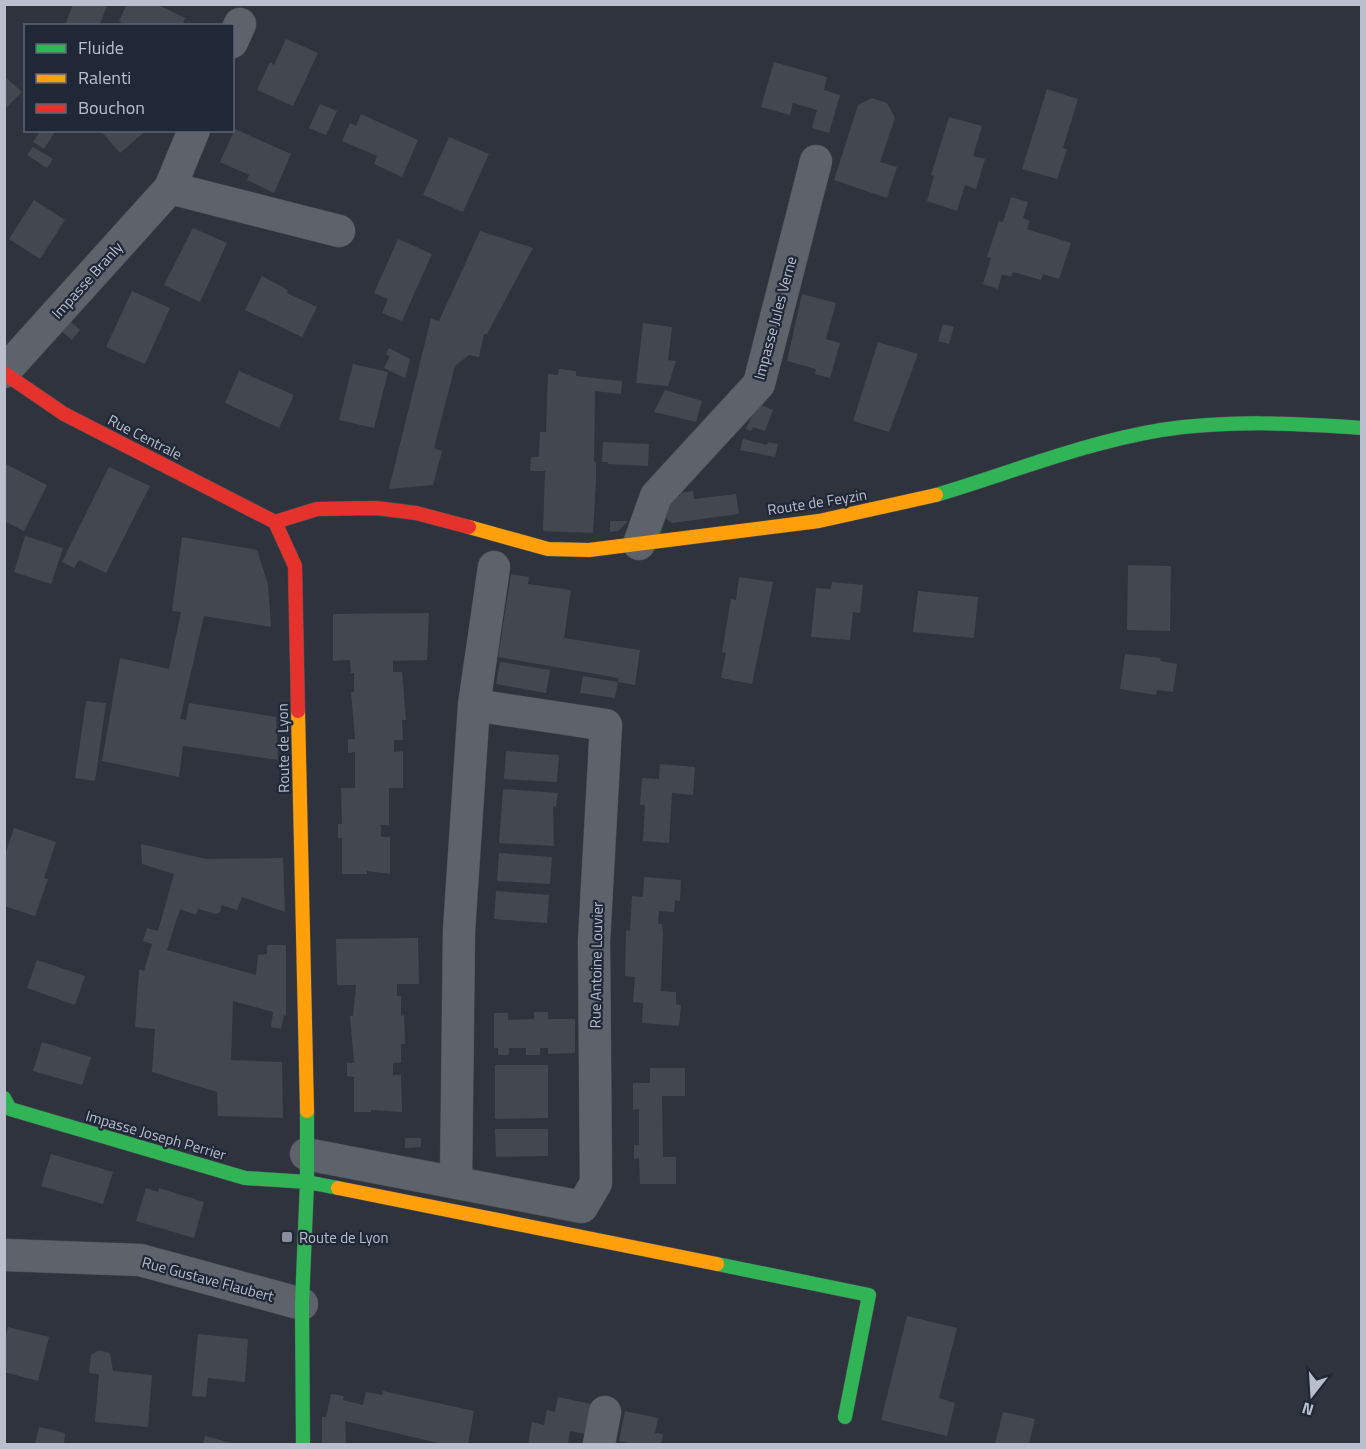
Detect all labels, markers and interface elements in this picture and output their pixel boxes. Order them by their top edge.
legend [24,24,234,132]
text: Fluide [78,34,124,61]
text: Ralenti [78,64,131,91]
text: Bouchon [78,94,145,121]
street label: Impasse Branly [46,236,128,324]
street label: Impasse Jules Verne [747,254,803,382]
street label: Rue Centrale [104,408,186,466]
street label: Route de Feyzin [766,483,868,521]
street label: Route de Lyon [271,703,295,793]
street label: Rue Antoine Louvier [583,901,609,1029]
street label: Impasse Joseph Perrier [83,1104,229,1166]
place label: Route de Lyon [299,1226,389,1249]
marker: Route de Lyon [280,1230,294,1244]
street label: Rue Gustave Flaubert [140,1250,277,1308]
north arrow [1282,1365,1342,1425]
text: N [1299,1396,1316,1422]

